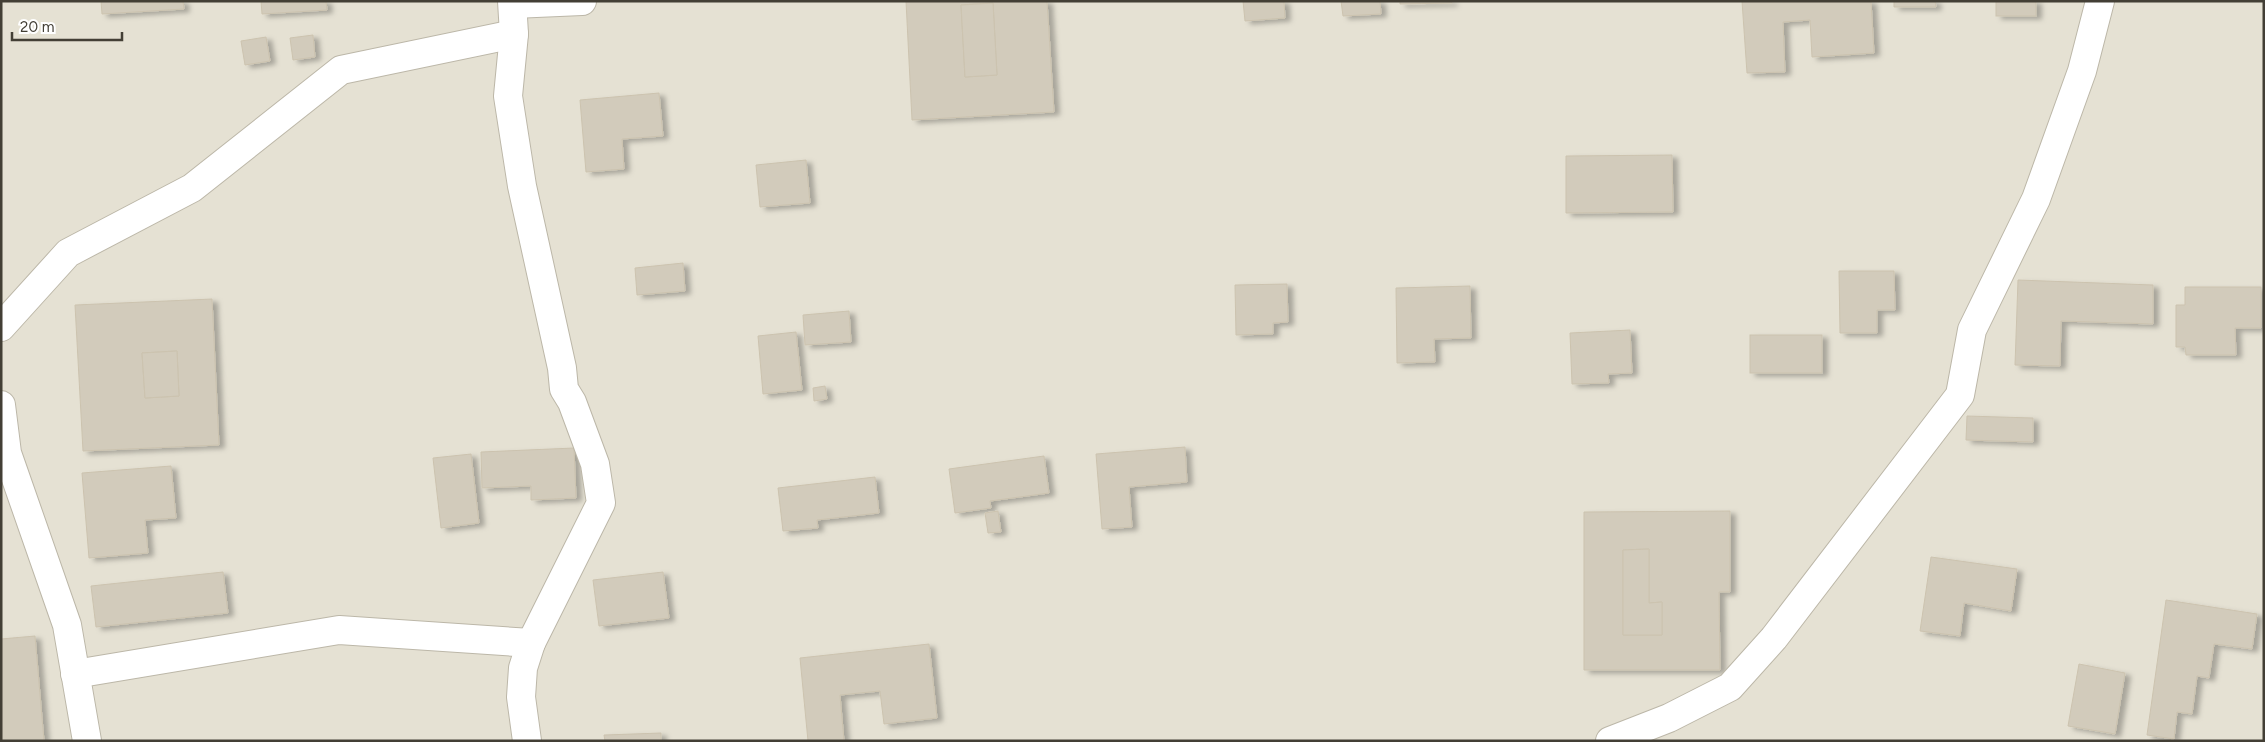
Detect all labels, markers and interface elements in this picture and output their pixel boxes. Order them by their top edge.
scale bar [12,10,122,42]
text: 20 m [20,18,54,36]

